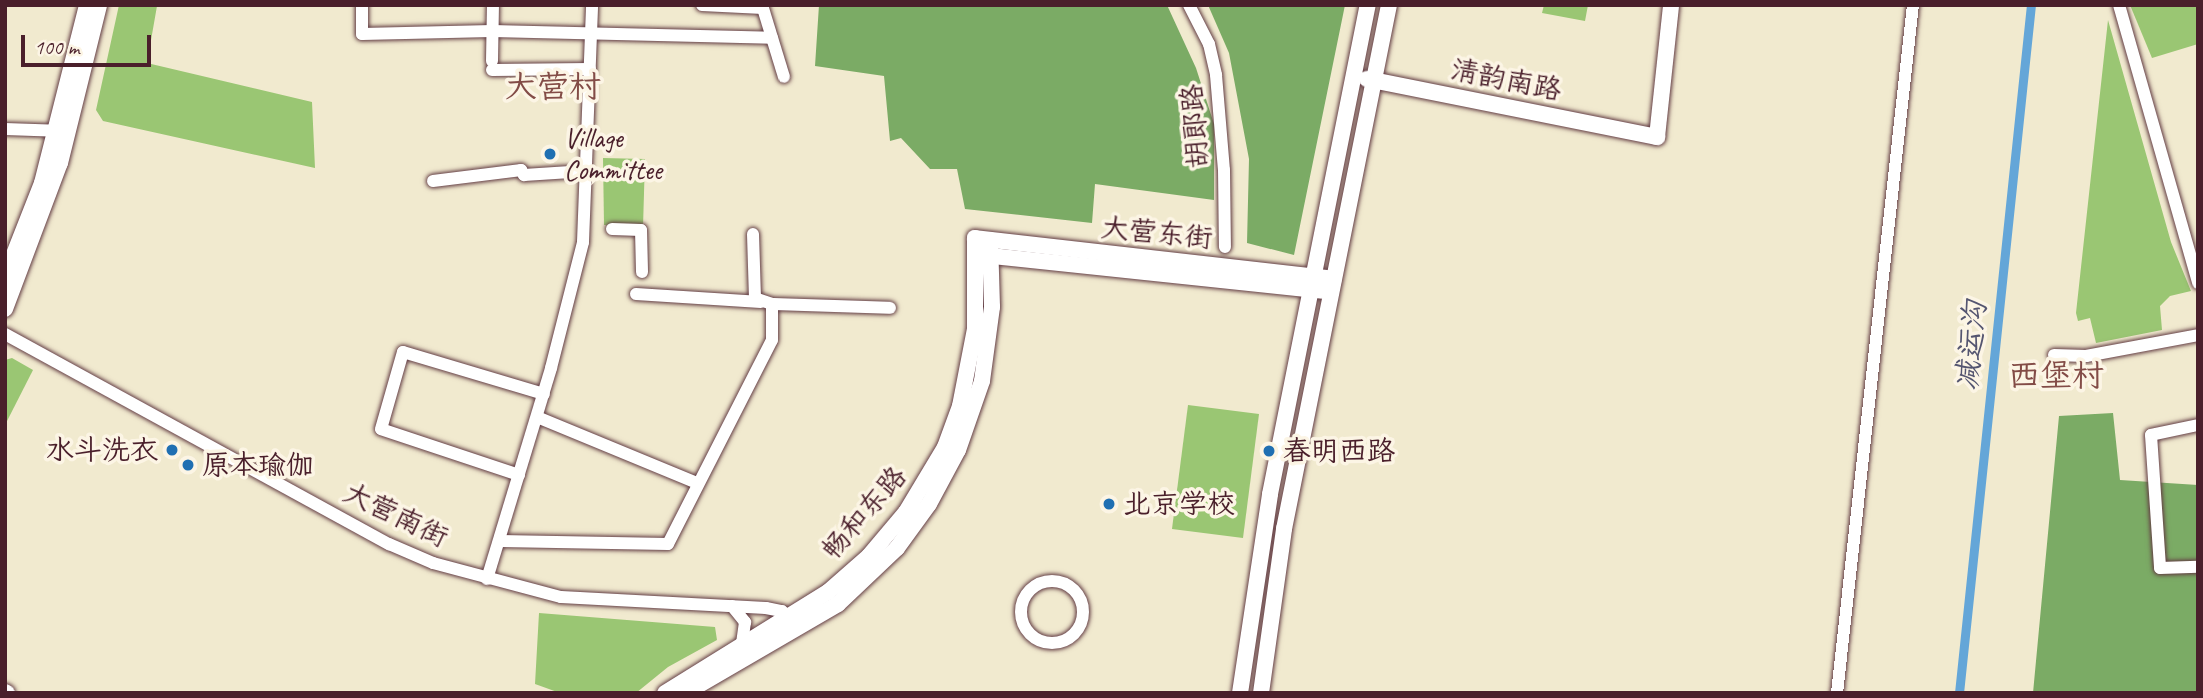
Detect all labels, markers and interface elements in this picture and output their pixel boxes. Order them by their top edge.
scale bar [24,21,154,65]
text: 100 m [34,34,79,60]
street label: 清韵南路 [1448,53,1564,107]
district label: 大营村 [505,68,601,106]
street label: 胡郎路 [1175,83,1215,169]
place label: Village Committee [564,121,662,187]
marker: Village Committee [542,146,558,162]
street label: 大营东街 [1100,210,1214,256]
water label: 减运沟 [1948,299,1994,393]
district label: 西堡村 [2008,357,2104,395]
place label: 水斗洗衣 [46,433,158,467]
place label: 春明西路 [1283,434,1395,468]
marker: 水斗洗衣 [164,442,180,458]
marker: 春明西路 [1261,443,1277,459]
place label: 原本瑜伽 [202,448,314,482]
marker: 原本瑜伽 [180,457,196,473]
street label: 畅和东路 [815,460,913,566]
street label: 大营南街 [338,475,454,555]
place label: 北京学校 [1123,487,1235,521]
marker: 北京学校 [1101,496,1117,512]

